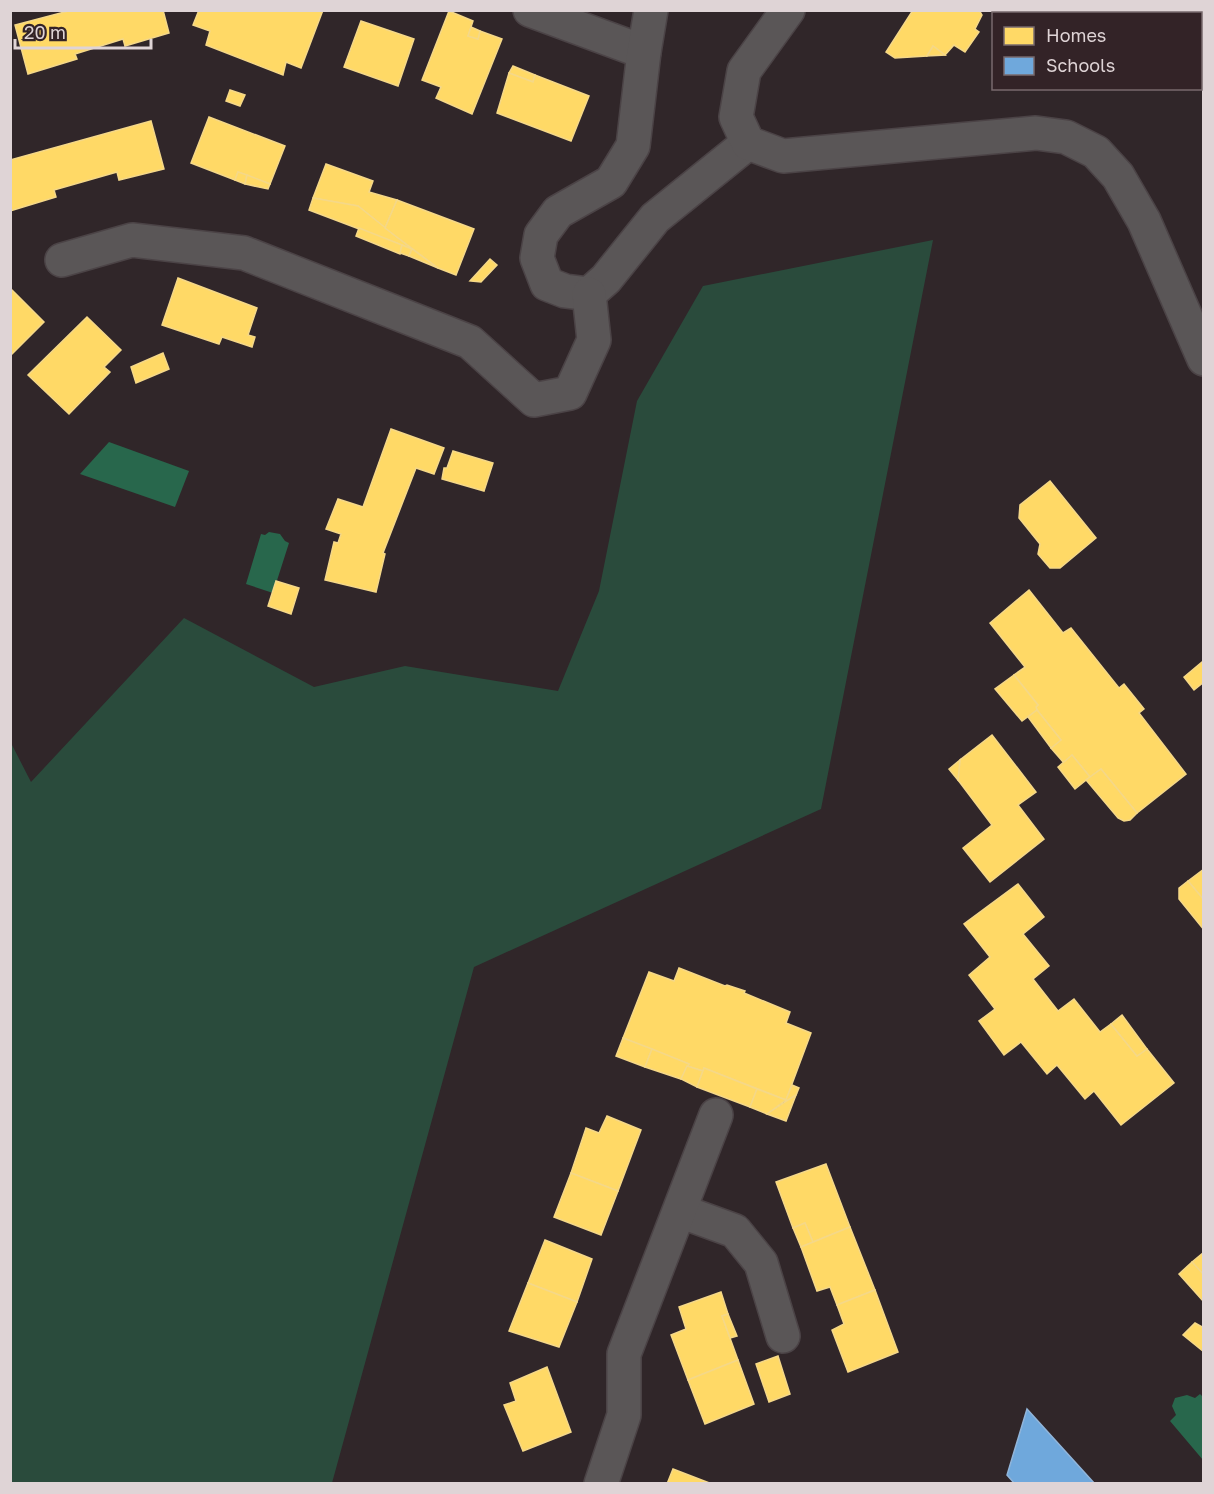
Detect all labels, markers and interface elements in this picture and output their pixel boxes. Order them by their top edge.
scale bar [15,12,152,50]
legend [992,12,1202,90]
text: 20 m [24,21,66,43]
text: Homes [1046,24,1106,46]
text: Schools [1046,54,1115,76]

